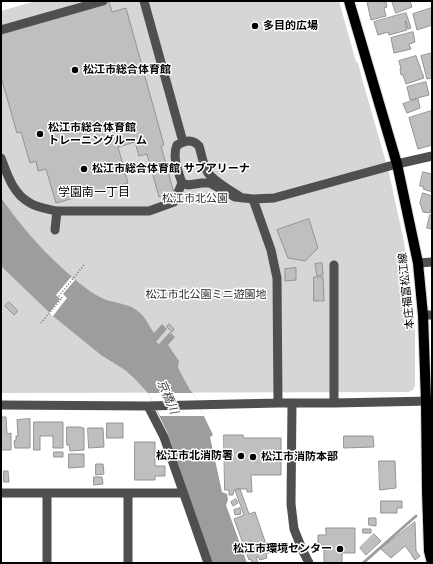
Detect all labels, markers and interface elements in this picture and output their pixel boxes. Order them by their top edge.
place label: 多目的広場 [263,19,318,33]
marker: 多目的広場 [250,21,260,31]
place label: 松江市総合体育館 [83,63,171,77]
marker: 松江市総合体育館 [70,65,80,75]
place label: 松江市総合体育館 トレーニングルーム [48,121,147,147]
marker: 松江市総合体育館 トレーニングルーム [35,129,45,139]
place label: 松江市総合体育館 サブアリーナ [92,162,250,176]
marker: 松江市総合体育館 サブアリーナ [79,164,89,174]
district label: 学園南一丁目 [58,186,130,200]
park label: 松江市北公園 [162,192,228,206]
street label: 本庄福富松江線 [396,252,418,330]
park label: 松江市北公園ミニ遊園地 [146,288,266,302]
water label: 京橋川 [153,378,181,416]
place label: 松江市北消防署 [156,449,233,463]
place label: 松江市消防本部 [261,450,338,464]
marker: 松江市北消防署 [236,451,246,461]
marker: 松江市消防本部 [248,452,258,462]
place label: 松江市環境センター [233,542,332,556]
marker: 松江市環境センター [335,544,345,554]

